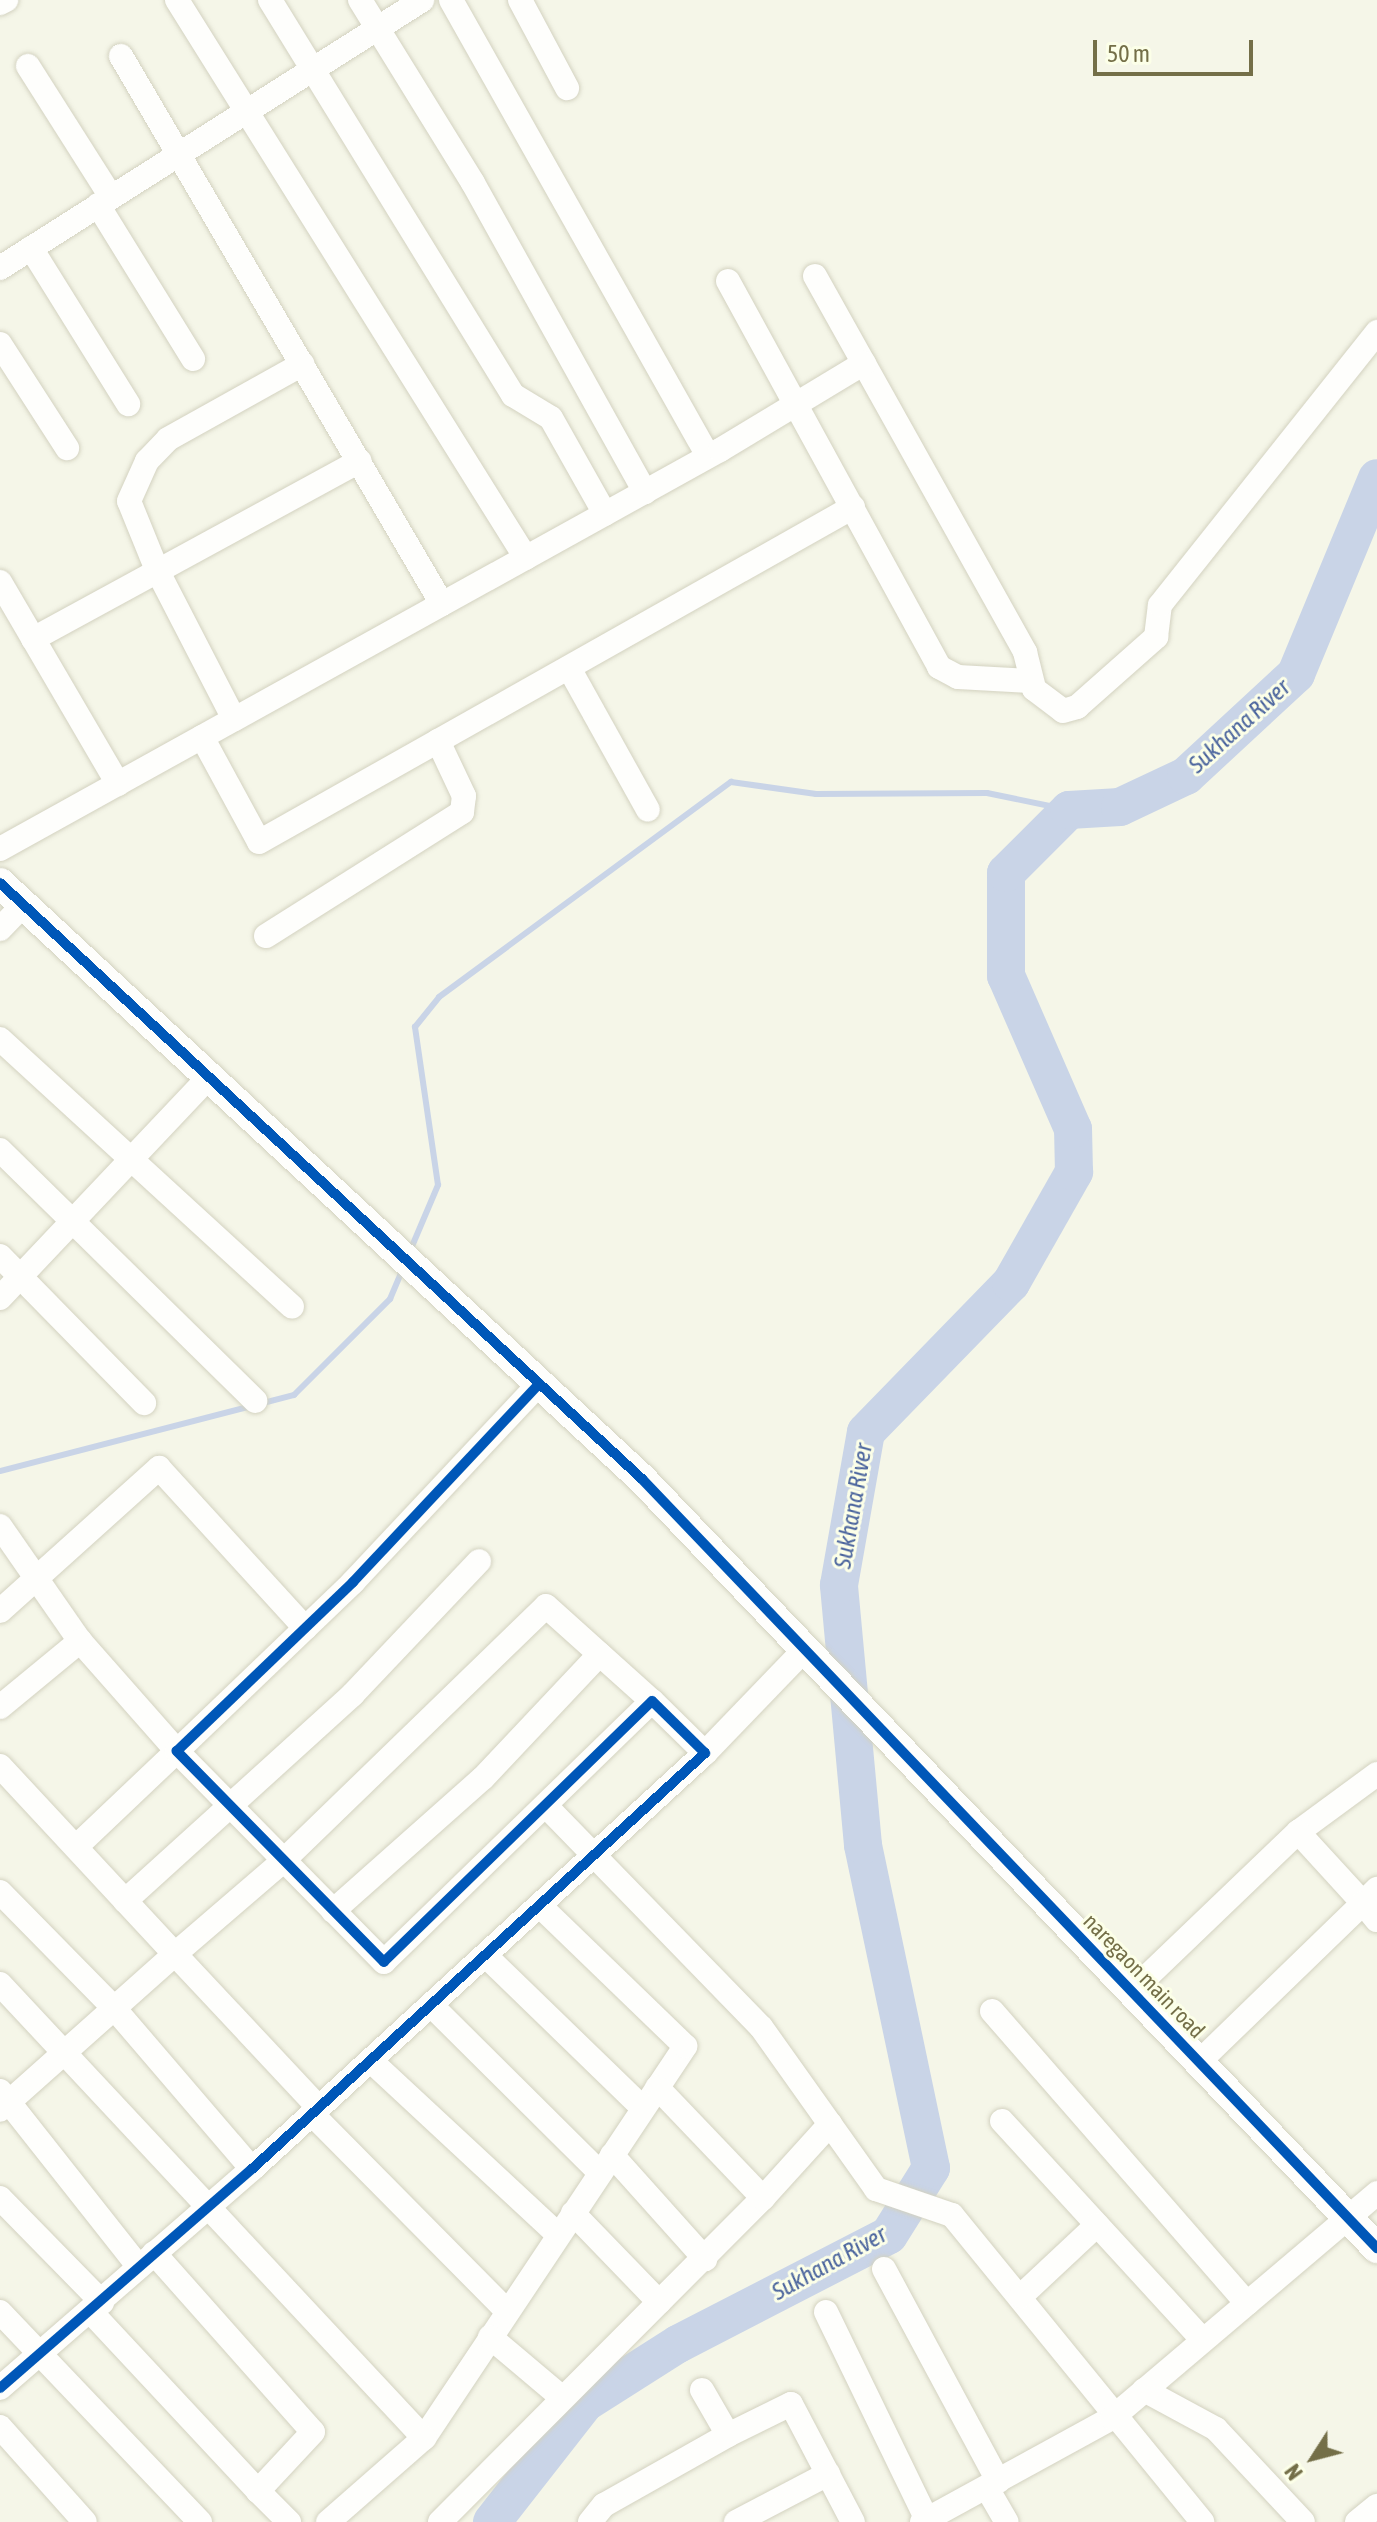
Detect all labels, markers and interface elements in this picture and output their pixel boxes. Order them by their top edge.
scale bar [1097,24,1257,74]
text: 50 m [1107,40,1150,67]
water label: Sukhana River [1182,673,1296,779]
water label: Sukhana River [828,1441,878,1571]
street label: naregaon main road [1078,1908,1210,2044]
water label: Sukhana River [767,2220,891,2306]
north arrow [1273,2418,1353,2498]
text: N [1279,2459,1308,2485]

